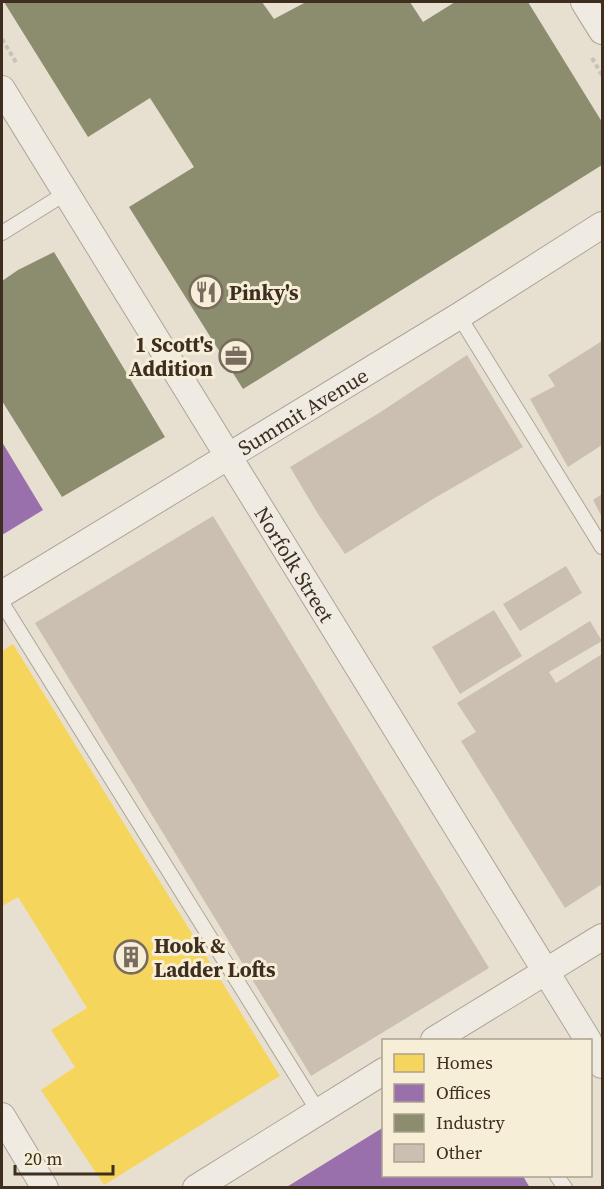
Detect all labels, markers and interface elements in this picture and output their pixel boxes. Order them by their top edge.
restaurant icon: Pinky's [188,274,224,310]
place label: Pinky's [229,278,299,307]
place label: 1 Scott's Addition [129,330,213,383]
office icon: 1 Scott's Addition [218,338,254,374]
street label: Summit Avenue [232,360,373,462]
street label: Norfolk Street [248,501,342,628]
place label: Hook & Ladder Lofts [154,931,276,984]
building icon: Hook & Ladder Lofts [113,939,149,975]
legend [382,1039,592,1177]
text: Homes [436,1050,493,1075]
text: Offices [436,1080,491,1105]
text: Industry [436,1110,506,1135]
scale bar [15,1138,112,1176]
text: Other [436,1140,483,1165]
text: 20 m [24,1146,62,1171]

